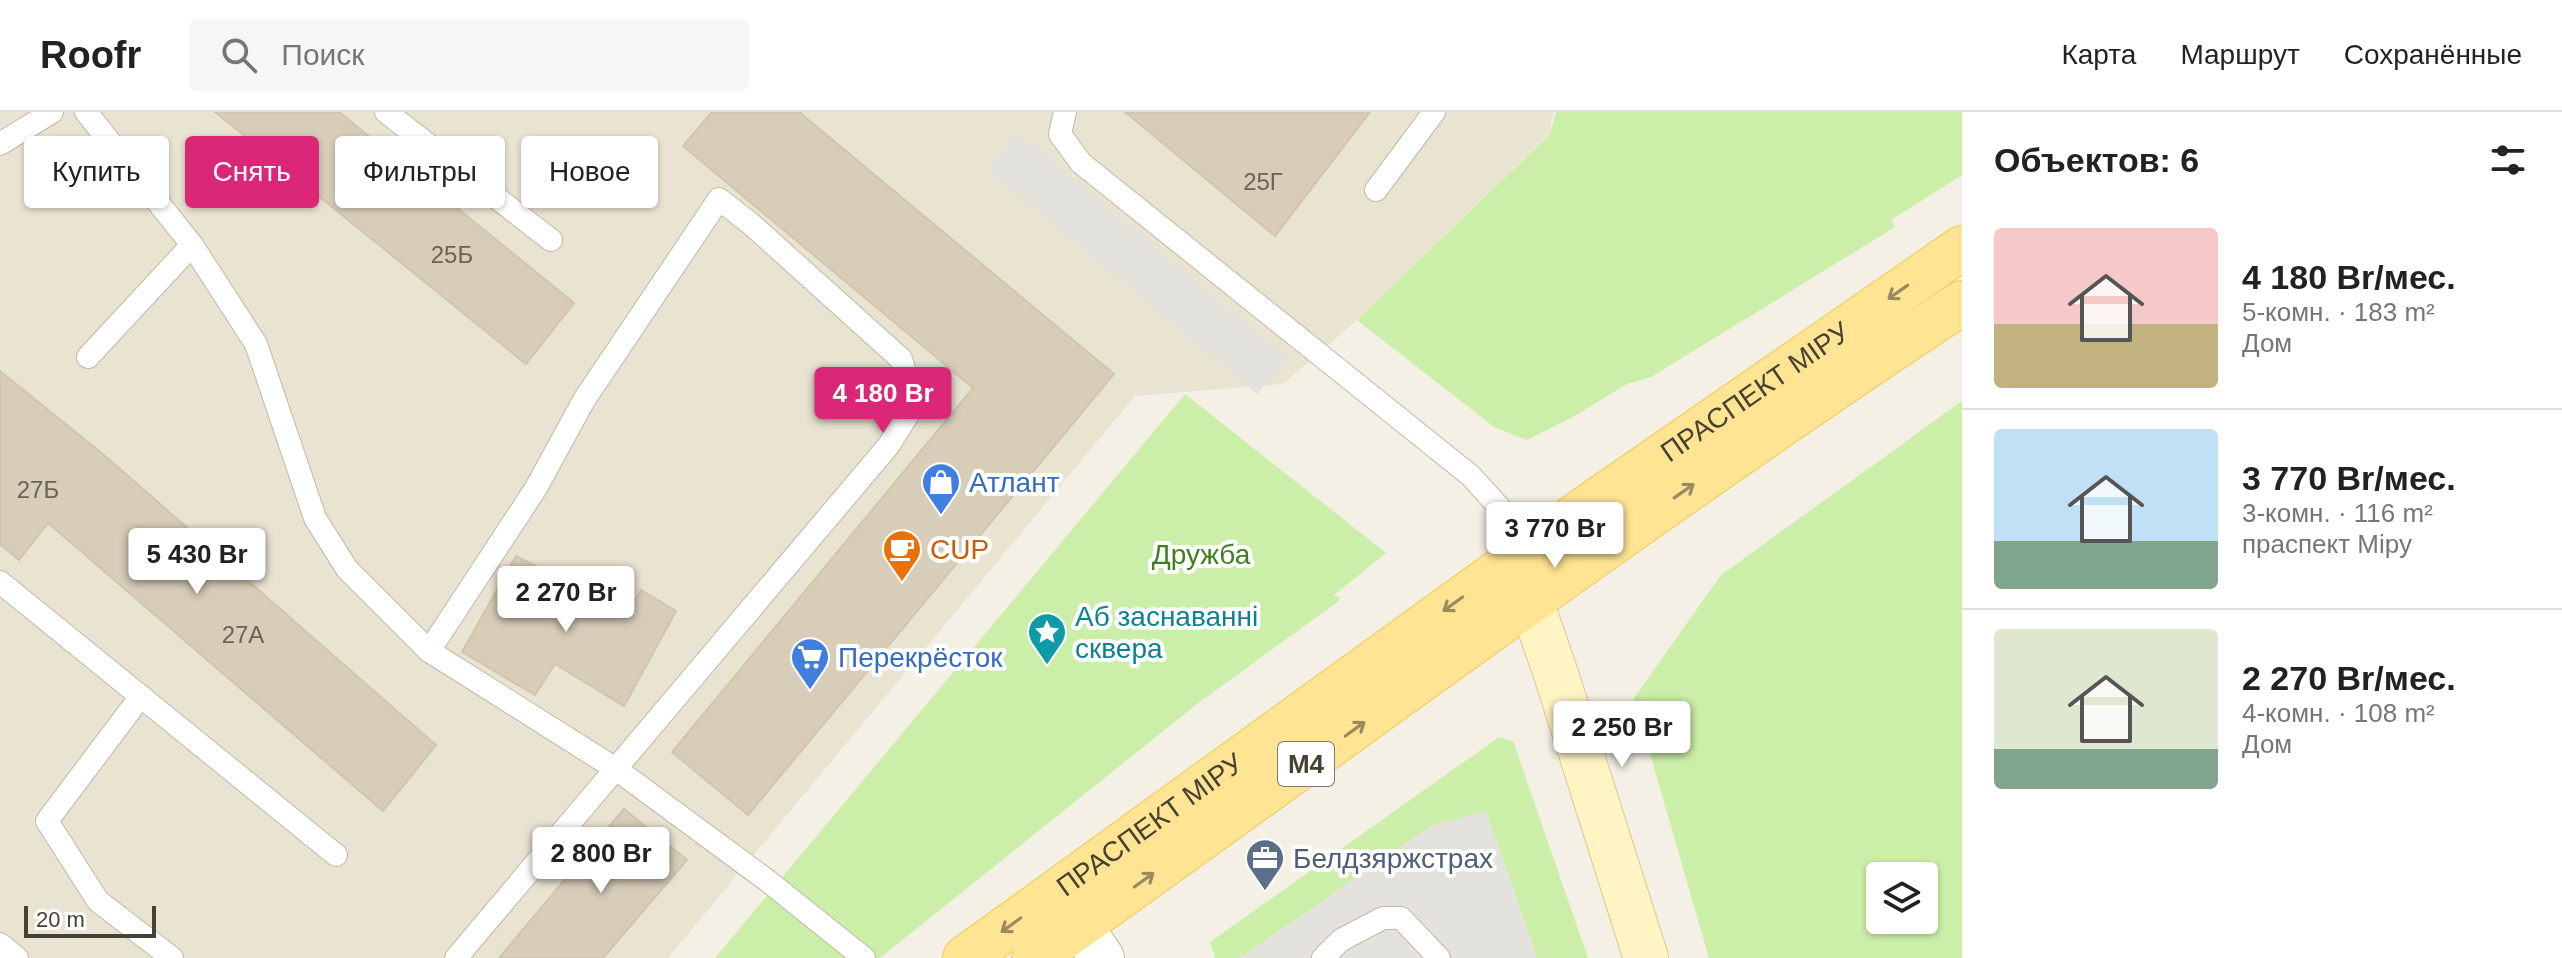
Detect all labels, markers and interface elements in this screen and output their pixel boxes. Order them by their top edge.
search box [189,19,749,91]
icon: search [217,33,261,77]
text: Roofr [40,34,141,76]
text: Поиск [281,38,364,71]
text: Карта [2061,39,2136,70]
text: Маршрут [2180,39,2300,70]
text: Сохранённые [2344,39,2522,70]
chip: Купить [24,136,169,208]
chip: Снять [185,136,319,208]
chip: Фильтры [335,136,505,208]
chip: Новое [521,136,658,208]
icon: filters [2486,138,2530,182]
text: Объектов: 6 [1994,141,2199,179]
house number: 25Г [1243,168,1283,195]
house number: 25Б [431,241,473,268]
text: 4 180 Br/мес. [2242,258,2456,296]
icon: home [2058,260,2154,356]
one-way arrow [1887,284,1909,300]
text: 5-комн. · 183 m² [2242,297,2435,327]
street label: ПРАСПЕКТ МІРУ [1655,315,1855,467]
text: Дом [2242,328,2292,358]
pin: 4 180 Br [800,367,966,435]
text: 4 180 Br [832,378,934,408]
text: 3 770 Br/мес. [2242,459,2456,497]
shop icon: Атлант [920,461,962,516]
icon: home [2058,461,2154,557]
place label: Атлант [969,467,1060,498]
house number: 27Б [17,476,59,503]
one-way arrow [1673,483,1695,499]
text: 3-комн. · 116 m² [2242,498,2433,528]
pin: 3 770 Br [1472,502,1638,570]
text: 3 770 Br [1504,513,1606,543]
pin: 5 430 Br [114,528,280,596]
cafe icon: CUP [881,528,923,583]
text: праспект Міру [2242,529,2412,559]
place label: CUP [930,534,989,565]
text: 5 430 Br [146,539,248,569]
park label: Дружба [1152,539,1251,570]
pin: 2 270 Br [483,566,649,634]
text: 2 270 Br [515,577,617,607]
one-way arrow [1442,596,1464,612]
place label: Аб заснаванні сквера [1075,601,1258,664]
place icon: Аб заснаванні сквера [1026,611,1068,666]
house number: 27А [222,621,264,648]
supermarket icon: Перекрёсток [789,636,831,691]
place label: Перекрёсток [838,642,1003,673]
text: 2 270 Br/мес. [2242,659,2456,697]
icon: home [2058,661,2154,757]
text: 4-комн. · 108 m² [2242,698,2435,728]
pin: 2 250 Br [1539,701,1705,769]
text: 2 250 Br [1571,712,1673,742]
one-way arrow [1344,720,1366,737]
text: Дом [2242,729,2292,759]
road number: М4 [1278,742,1334,786]
street label: ПРАСПЕКТ МІРУ [1051,746,1249,902]
pin: 2 800 Br [518,827,684,895]
office icon: Белдзяржстрах [1244,837,1286,892]
text: 2 800 Br [550,838,652,868]
place label: Белдзяржстрах [1293,843,1493,874]
map controls [1866,862,1938,934]
button: layers [1866,862,1938,934]
one-way arrow [1132,872,1154,888]
scale bar [24,902,156,938]
text: 20 m [36,907,85,932]
one-way arrow [1000,916,1022,933]

